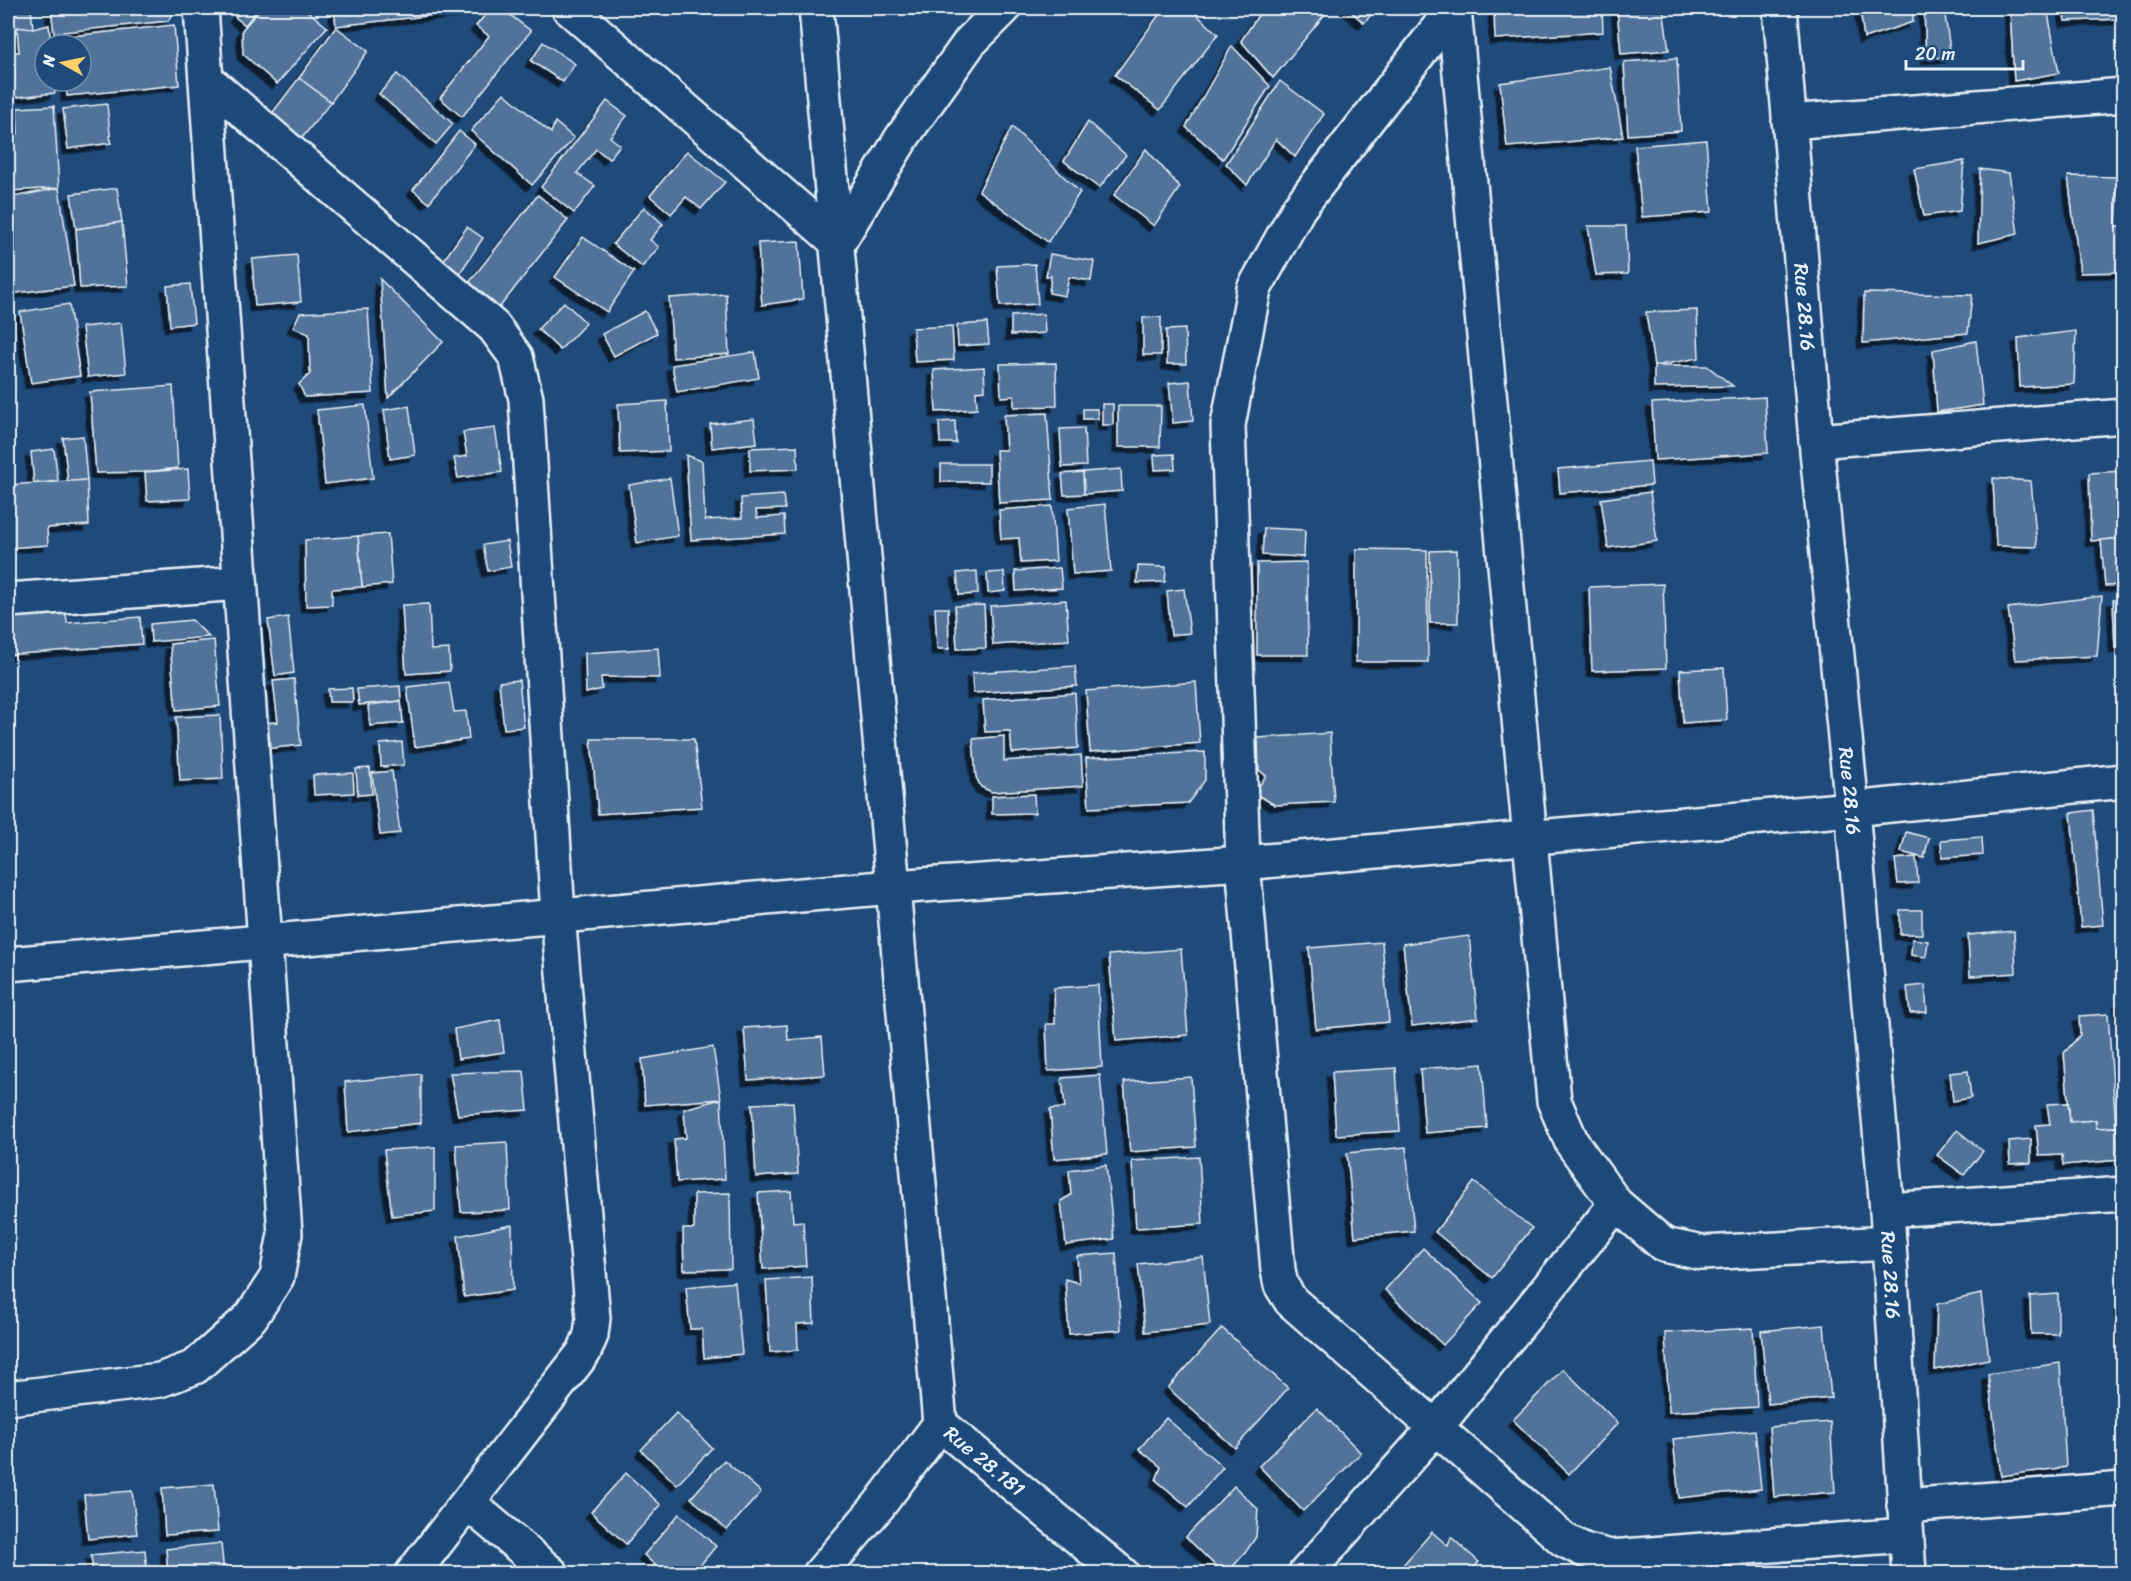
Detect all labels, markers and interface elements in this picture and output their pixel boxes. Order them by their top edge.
north arrow [33,33,93,93]
scale bar [1906,33,2023,71]
text: 20 m [1915,38,1955,70]
text: N [33,52,64,69]
street label: Rue 28.16 [1784,262,1826,352]
street label: Rue 28.16 [1829,745,1872,836]
street label: Rue 28.16 [1871,1230,1911,1320]
street label: Rue 28.181 [936,1416,1033,1505]

